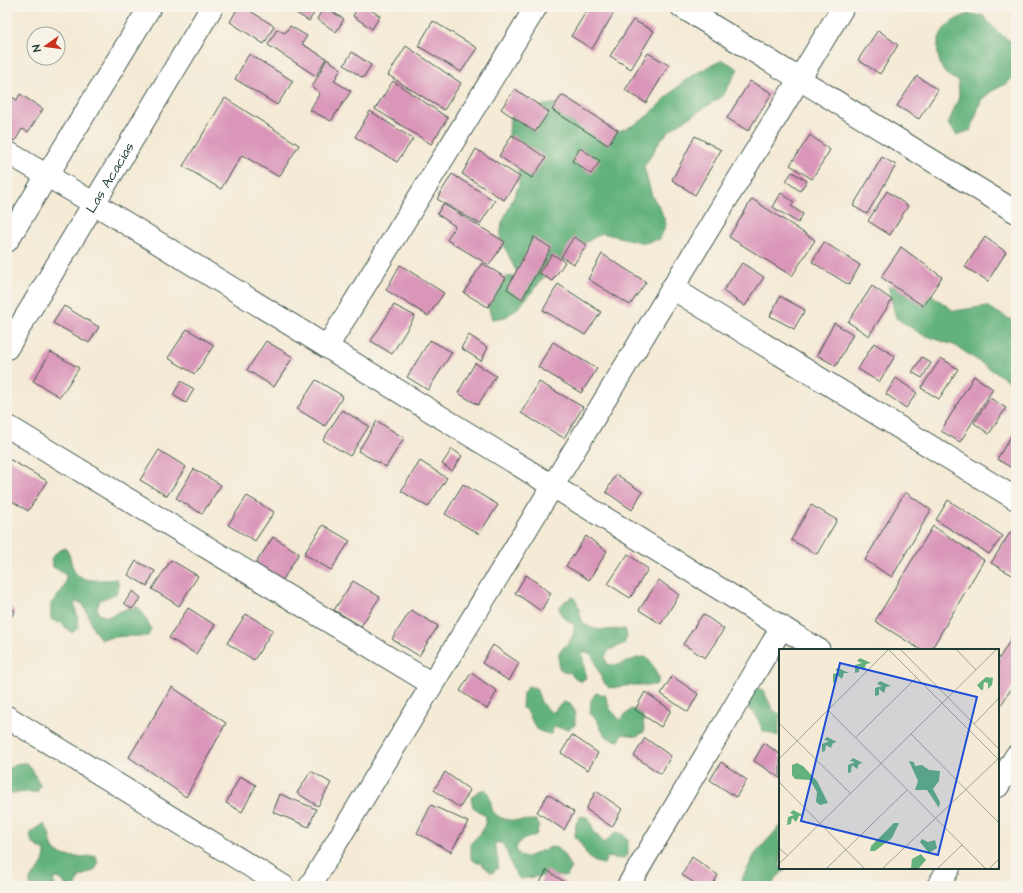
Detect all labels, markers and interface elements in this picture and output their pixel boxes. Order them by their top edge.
north arrow [26,26,66,66]
text: N [29,43,45,53]
street label: Las Acacias [81,139,139,217]
inset map [779,649,999,869]

